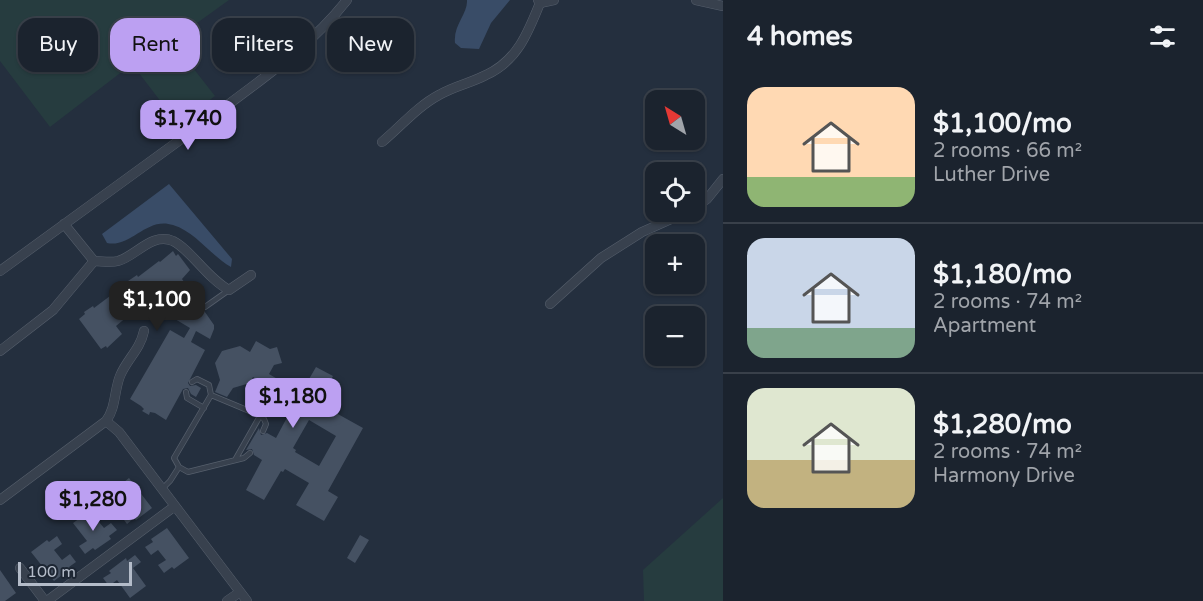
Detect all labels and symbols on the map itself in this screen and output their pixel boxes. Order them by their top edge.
north arrow [645,90,705,150]
pin: $1,740 [139,100,237,151]
pin: $1,100 [108,281,206,332]
pin: $1,180 [244,378,342,429]
pin: $1,280 [44,481,142,532]
scale bar [18,559,132,586]

